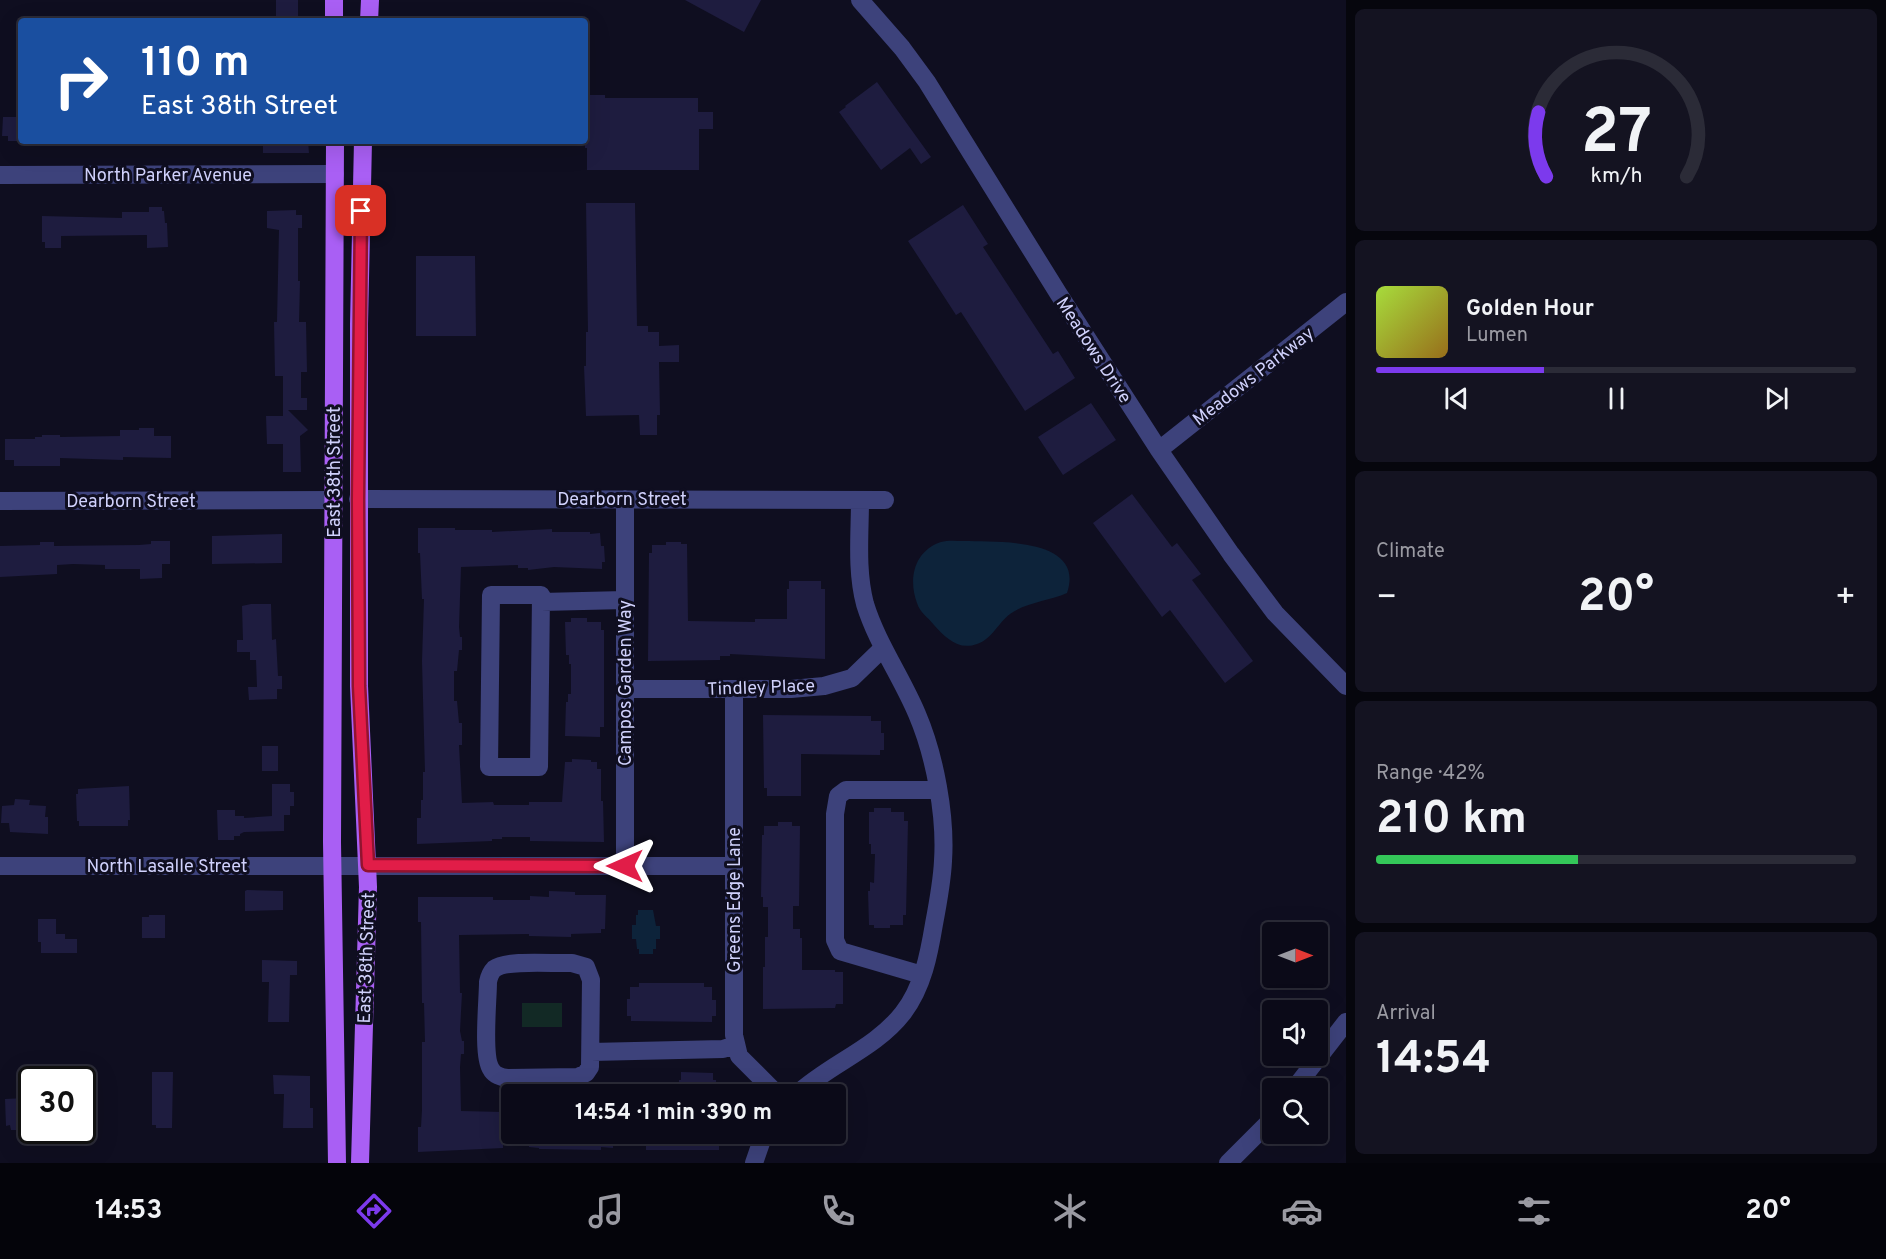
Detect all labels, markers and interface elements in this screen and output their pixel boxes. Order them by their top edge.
text: 110 m [141,38,250,91]
icon: right [42,42,120,120]
text: East 38th Street [141,90,338,124]
text: 27 [1580,96,1652,175]
text: km/h [1590,163,1642,190]
street label: North Parker Avenue [84,165,252,188]
pin [335,185,386,236]
icon: arrive [344,194,377,227]
street label: Meadows Drive [1050,293,1136,408]
text: Golden Hour [1466,296,1594,323]
street label: Meadows Parkway [1189,323,1319,432]
text: Lumen [1466,323,1528,349]
icon: previous [1440,382,1473,415]
icon: pause [1600,382,1633,415]
icon: next [1760,382,1793,415]
street label: East 38th Street [324,406,347,538]
street label: Dearborn Street [557,489,687,512]
street label: Dearborn Street [66,491,196,514]
text: Climate [1376,539,1445,565]
text: 20° [1578,570,1654,627]
text: − [1376,578,1397,620]
text: + [1835,578,1856,620]
street label: Campos Garden Way [615,600,638,766]
street label: Tindley Place [707,675,815,702]
text: Range · 42% [1376,761,1485,787]
text: 210 km [1376,792,1527,849]
street label: Greens Edge Lane [724,827,747,973]
position arrow [593,834,657,898]
street label: North Lasalle Street [87,856,247,879]
street label: East 38th Street [354,892,381,1024]
north arrow [1262,922,1328,988]
map controls [1262,922,1328,1144]
button: sound [1262,1000,1328,1066]
text: Arrival [1376,1001,1436,1027]
text: 14:54 [1376,1032,1491,1089]
speed limit sign: 30 [18,1066,96,1144]
button: search [1262,1078,1328,1144]
text: 14:54 · 1 min · 390 m [575,1100,772,1127]
icon: directions [353,1190,395,1232]
icon: music [585,1190,627,1232]
icon: phone [817,1190,859,1232]
icon: climate [1049,1190,1091,1232]
icon: car [1281,1190,1323,1232]
icon: filters [1513,1190,1555,1232]
text: 14:53 [95,1194,162,1228]
text: 20° [1745,1194,1791,1228]

